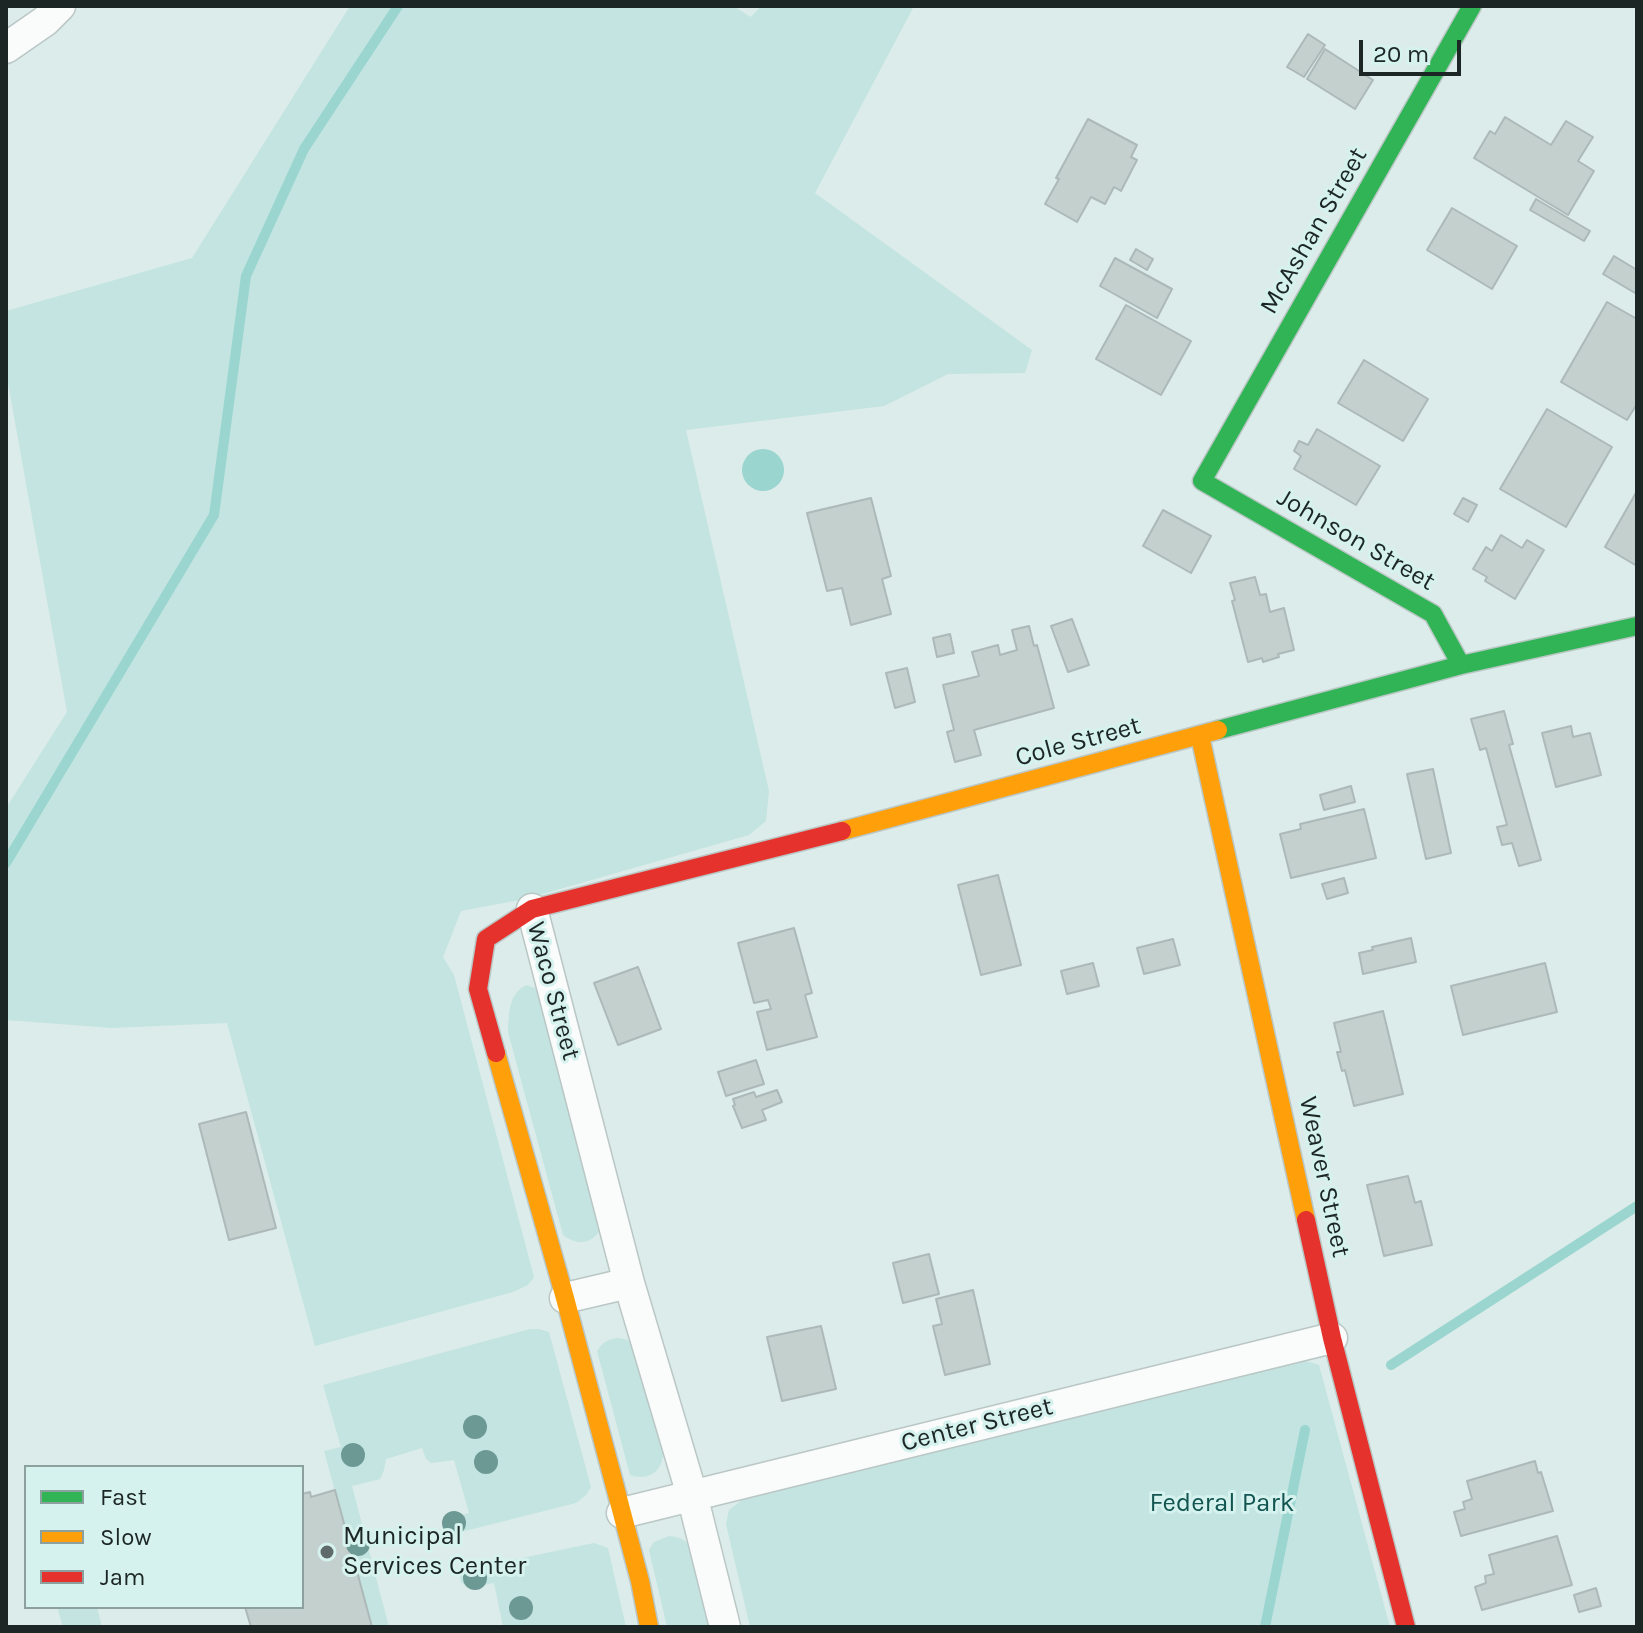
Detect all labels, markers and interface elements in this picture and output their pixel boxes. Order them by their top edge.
scale bar [1363,24,1465,74]
text: 20 m [1373,40,1429,68]
street label: McAshan Street [1254,142,1374,320]
street label: Johnson Street [1271,482,1441,598]
street label: Cole Street [1012,710,1144,774]
street label: Waco Street [520,918,586,1064]
street label: Weaver Street [1292,1094,1356,1260]
street label: Center Street [898,1391,1056,1459]
legend [24,1465,304,1609]
text: Fast [100,1483,147,1511]
park label: Federal Park [1150,1488,1294,1520]
place label: Municipal Services Center [343,1521,526,1582]
text: Slow [100,1523,152,1551]
marker: Municipal Services Center [318,1543,336,1561]
text: Jam [100,1563,145,1591]

